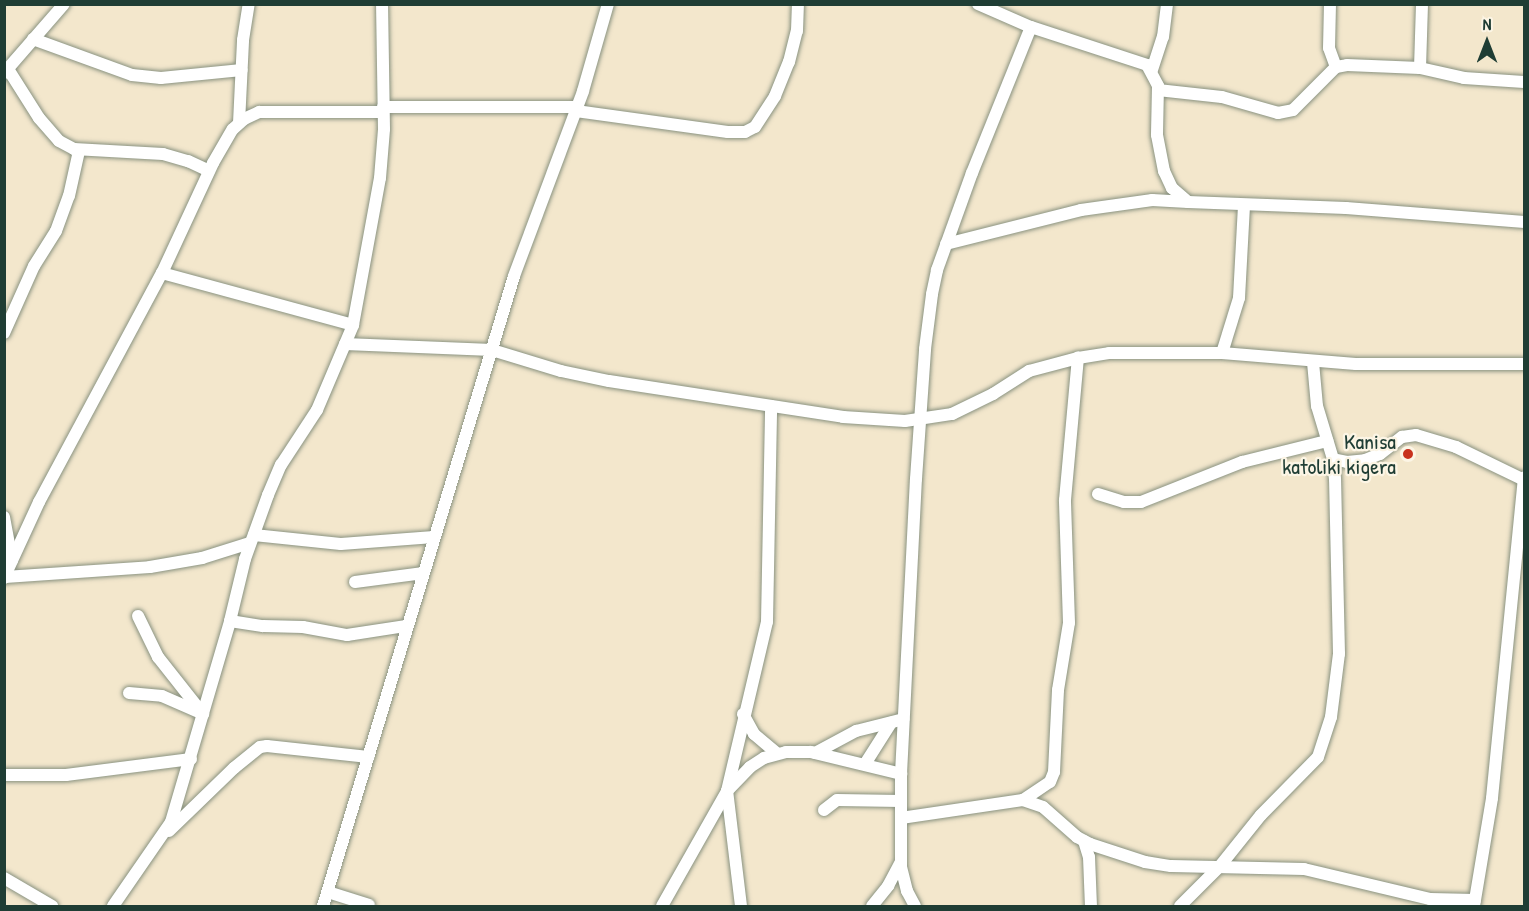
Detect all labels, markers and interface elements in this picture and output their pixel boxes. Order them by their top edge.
north arrow [1457,12,1517,72]
text: N [1483,13,1491,35]
place label: Kanisa katoliki kigera [1282,428,1396,480]
marker: Kanisa katoliki kigera [1401,447,1415,461]

